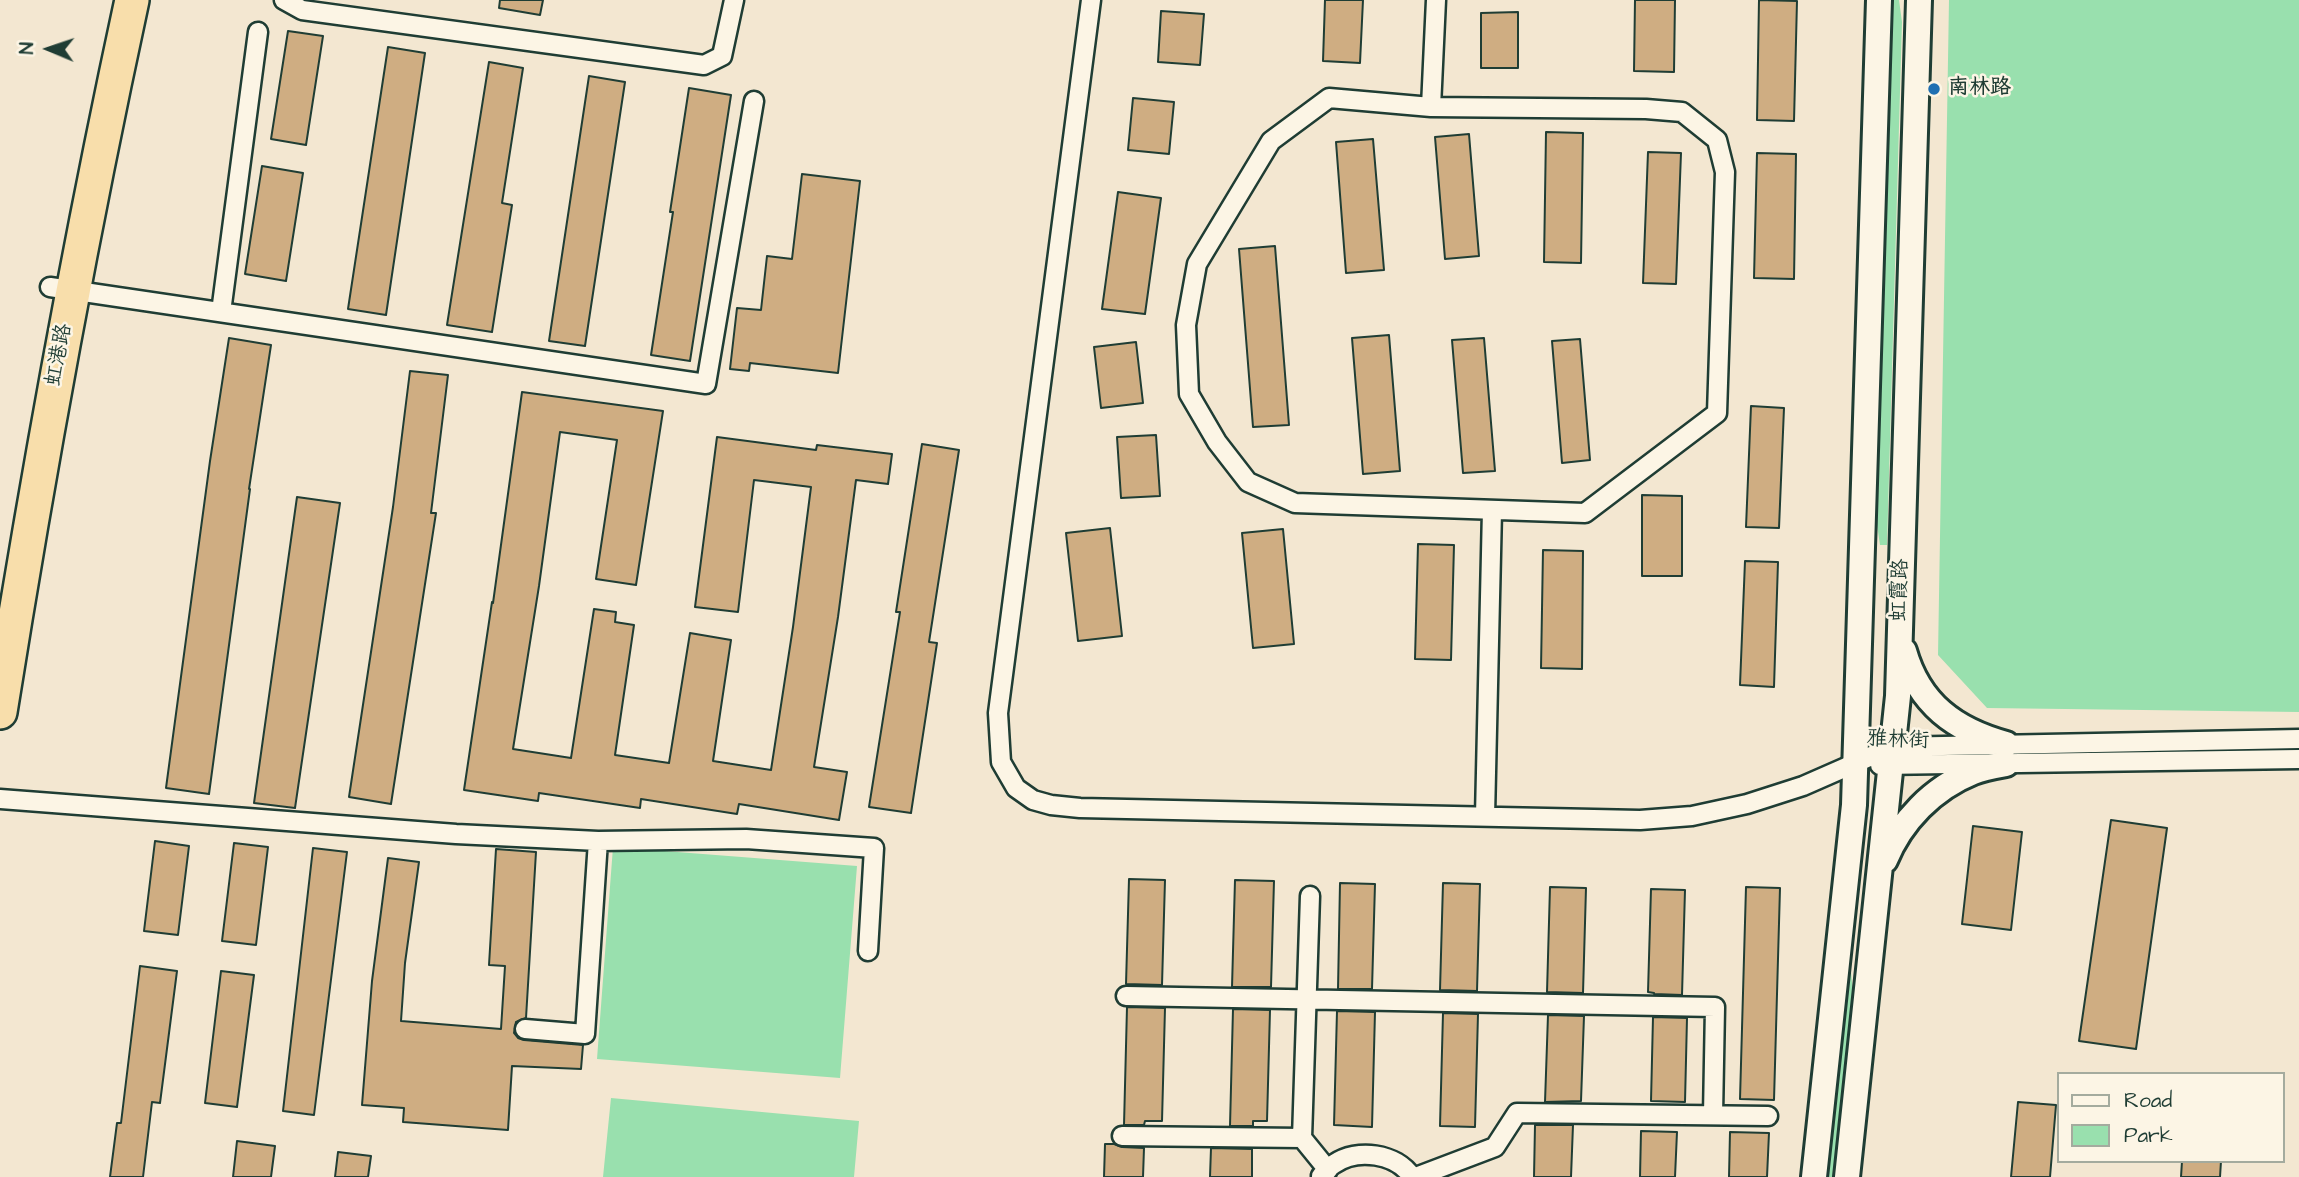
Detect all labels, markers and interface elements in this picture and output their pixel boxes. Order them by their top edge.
north arrow [14,14,84,84]
text: N [14,42,41,55]
place label: 南林路 [1948,76,2011,102]
marker: 南林路 [1926,81,1942,97]
street label: 虹港路 [42,322,78,388]
street label: 虹霞路 [1887,558,1915,622]
street label: 雅林街 [1866,727,1930,755]
legend [2058,1072,2285,1163]
text: Road [2124,1086,2172,1115]
text: Park [2124,1121,2173,1150]

